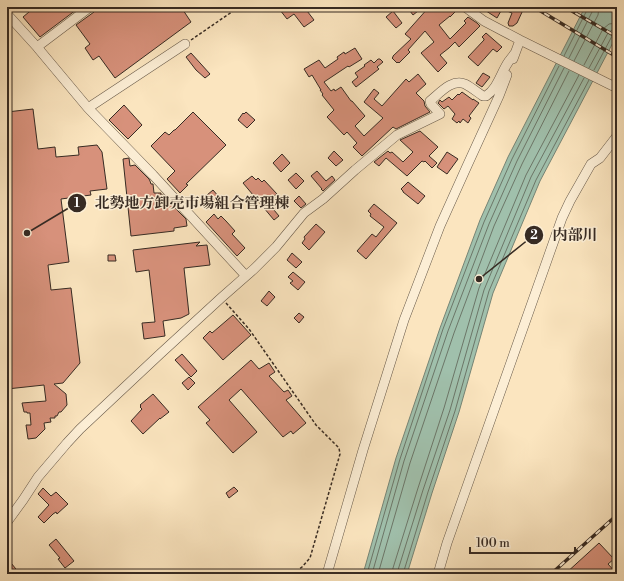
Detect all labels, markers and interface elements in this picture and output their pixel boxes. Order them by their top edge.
callout: 北勢地方卸売市場組合管理棟 [67,190,298,217]
text: 北勢地方卸売市場組合管理棟 [94,194,290,213]
text: 1 [74,196,80,211]
callout: 内部川 [524,222,605,249]
text: 内部川 [552,226,598,245]
text: 2 [530,228,538,243]
scale bar [470,529,575,555]
text: 100 m [476,536,510,551]

